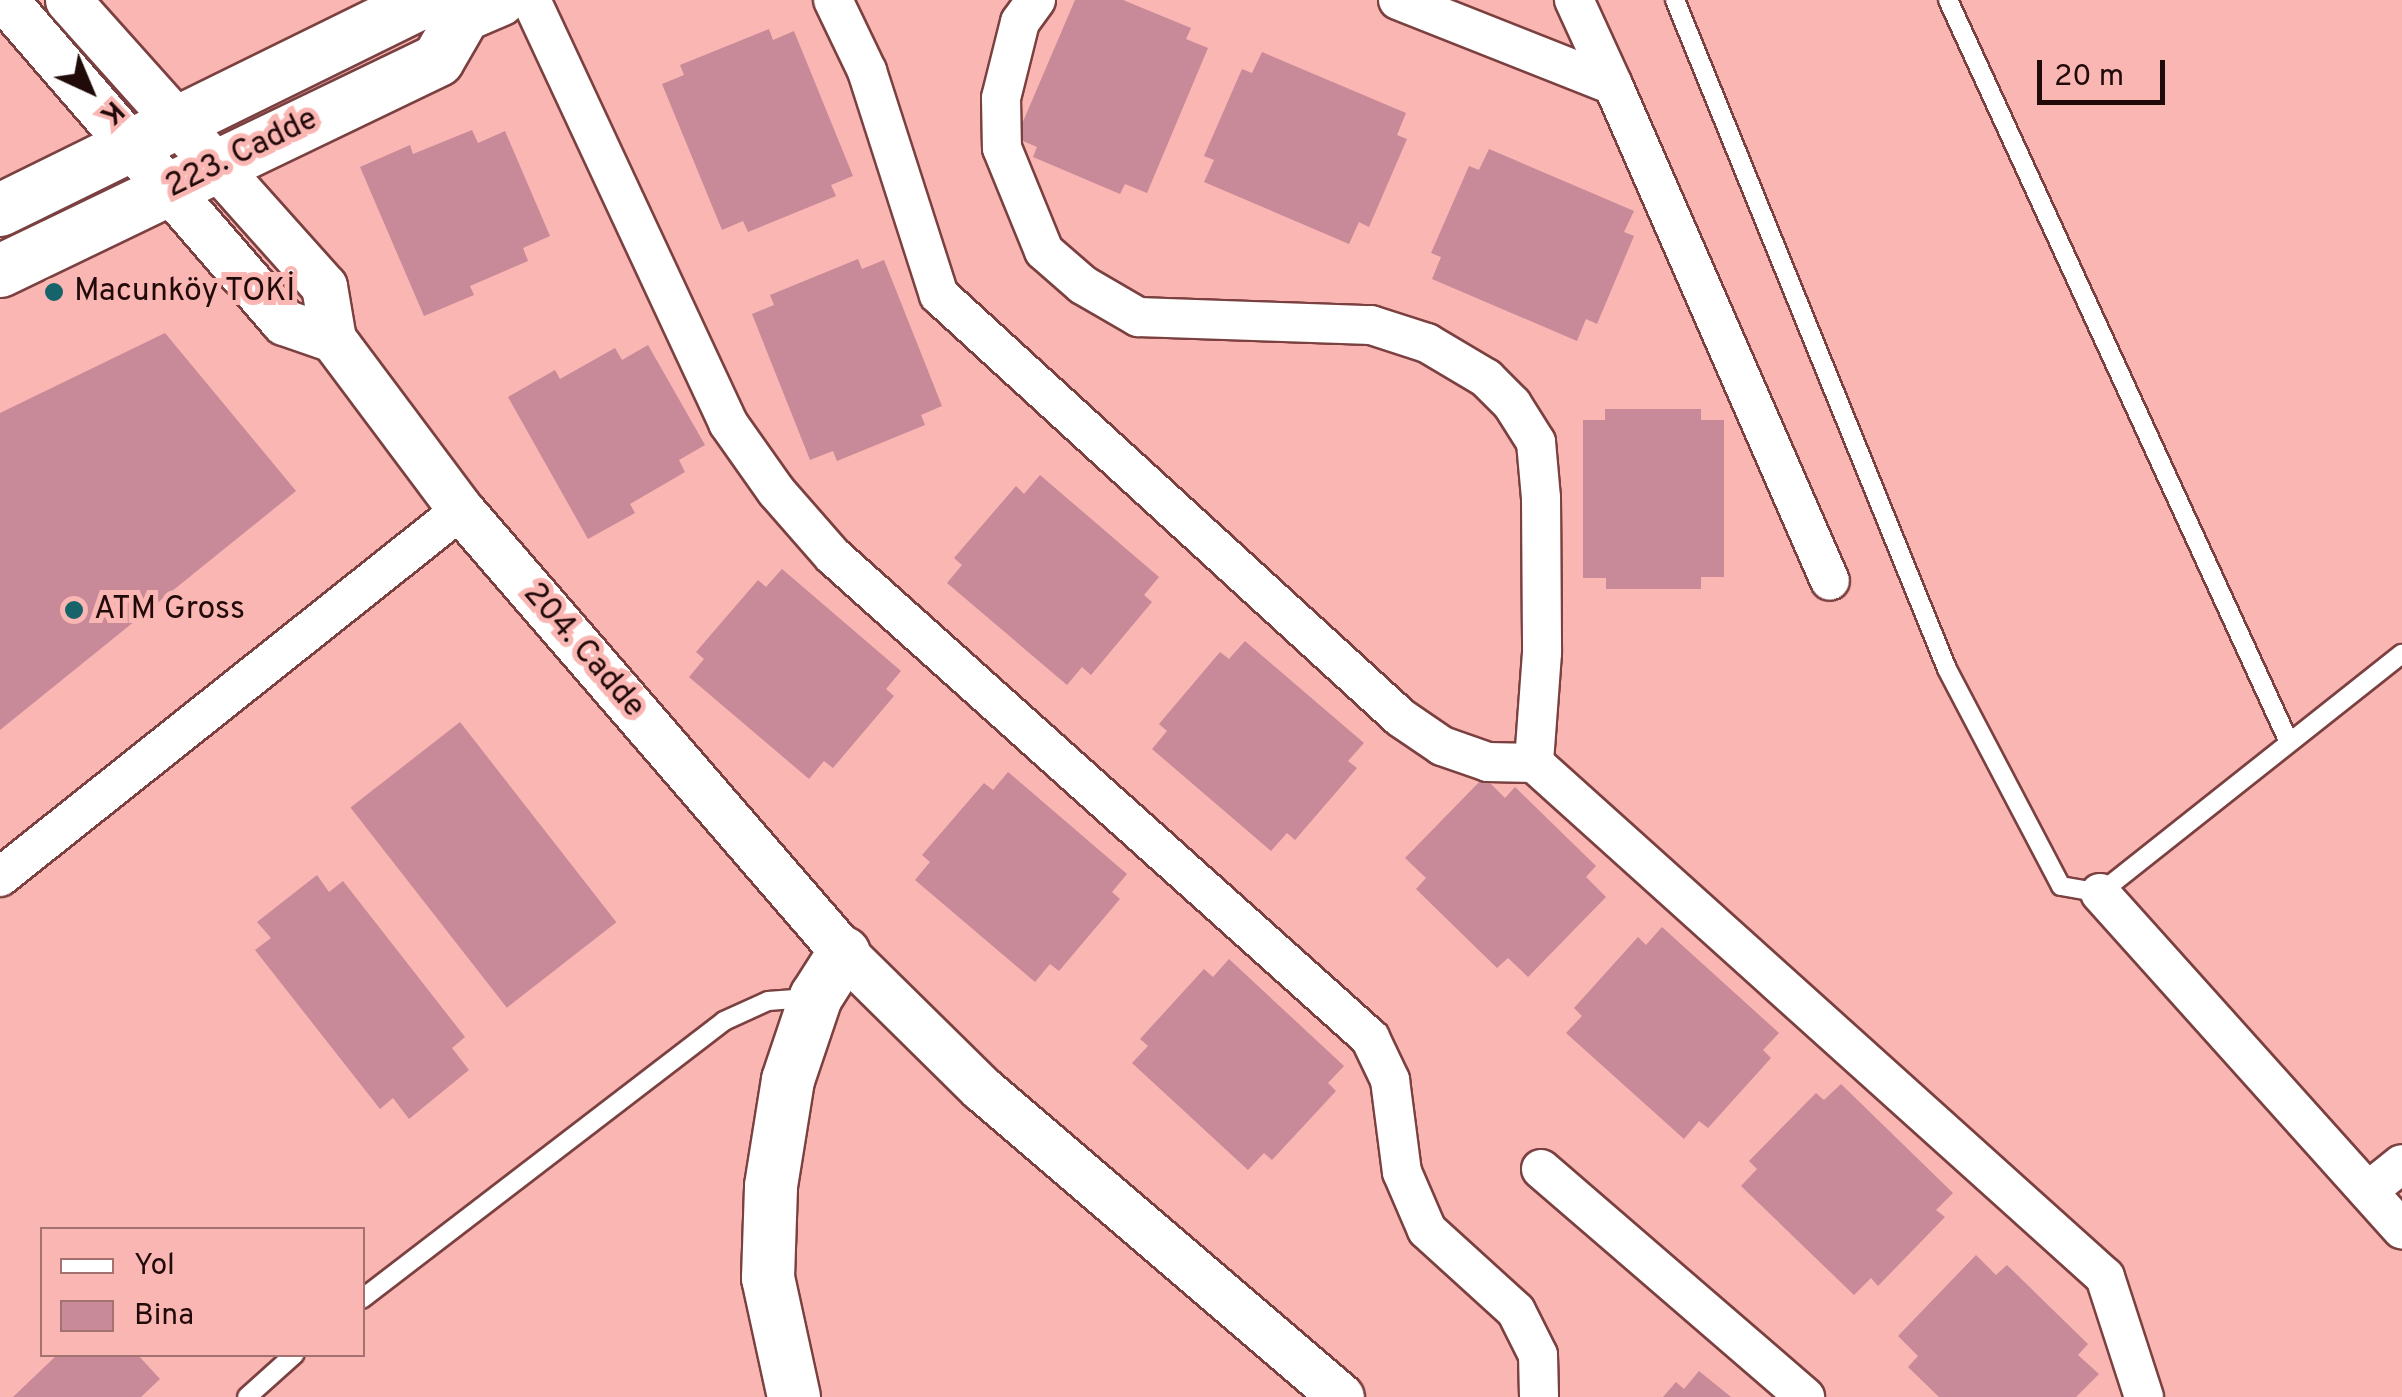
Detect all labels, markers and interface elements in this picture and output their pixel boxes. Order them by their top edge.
north arrow [40,40,140,140]
scale bar [2042,40,2170,102]
text: 20 m [2054,59,2124,96]
text: K [91,92,130,131]
street label: 223. Cadde [160,101,324,207]
place label: Macunköy TOKİ [74,273,297,311]
marker: Macunköy TOKİ [43,281,65,303]
street label: 204. Cadde [514,576,652,726]
place label: ATM Gross [94,591,245,629]
marker: ATM Gross [63,599,85,621]
legend [40,1227,365,1357]
text: Yol [134,1248,175,1285]
text: Bina [134,1298,194,1335]

